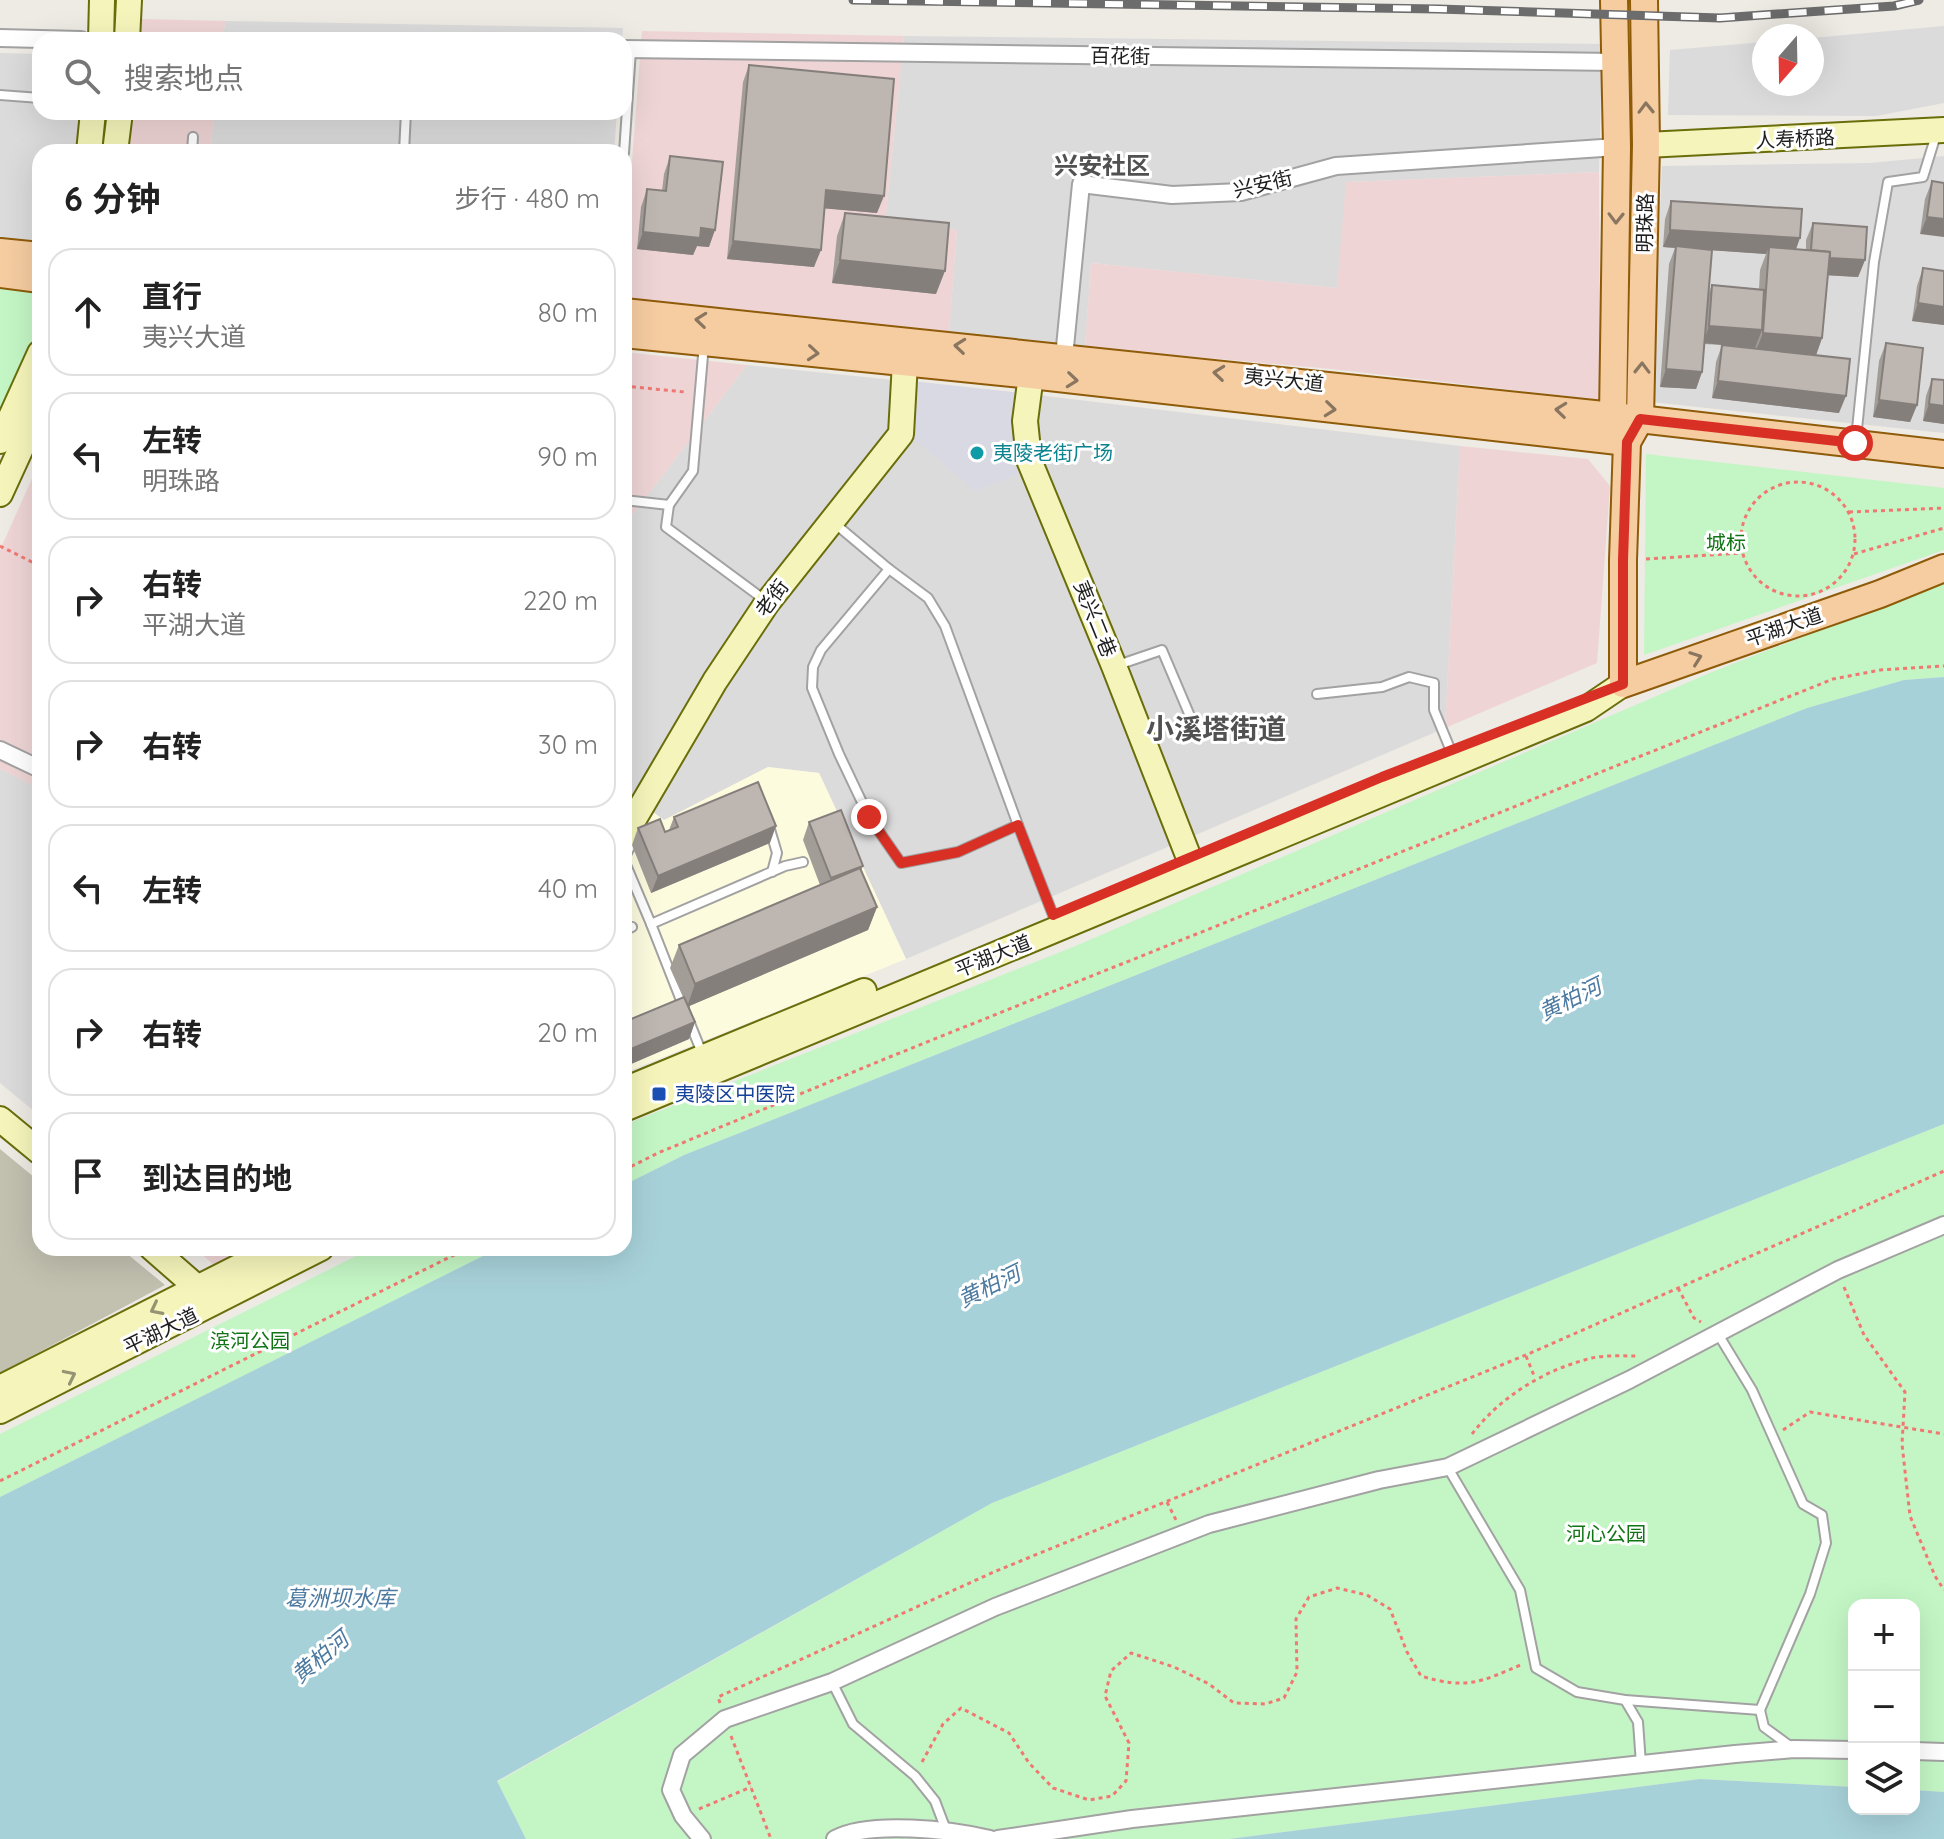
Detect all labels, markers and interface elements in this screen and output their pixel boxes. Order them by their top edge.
north arrow [1752,24,1824,96]
search box [32,32,632,120]
street label: 百花街 [1090,42,1150,69]
icon: search [60,54,104,98]
text: 搜索地点 [124,59,244,97]
one-way arrow [1637,101,1654,114]
street label: 人寿桥路 [1754,124,1836,153]
district label: 兴安社区 [1054,150,1150,180]
street label: 兴安街 [1231,165,1295,202]
text: 6 分钟 [64,177,160,220]
text: 步行 · 480 m [455,182,600,215]
street label: 明珠路 [1631,193,1658,253]
one-way arrow [1607,212,1625,225]
text: 直行 [142,277,202,315]
icon: ahead [66,290,110,334]
text: 80 m [538,296,598,329]
one-way arrow [694,311,707,328]
text: 夷兴大道 [142,320,246,353]
one-way arrow [953,338,966,355]
one-way arrow [807,345,820,362]
one-way arrow [1633,361,1650,374]
street label: 夷兴大道 [1243,363,1325,396]
one-way arrow [1212,365,1225,382]
one-way arrow [1066,371,1079,388]
one-way arrow [1324,400,1337,417]
one-way arrow [1554,401,1567,418]
text: 左转 [142,421,202,459]
route start [1837,425,1873,461]
icon: left [66,434,110,478]
text: 90 m [537,440,598,473]
place label: 夷陵老街广场 [993,440,1113,465]
marker: 夷陵老街广场 [968,444,986,462]
text: 明珠路 [142,464,220,497]
park label: 城标 [1706,530,1746,555]
text: 右转 [142,565,202,603]
street label: 老街 [750,574,794,621]
street label: 夷兴二巷 [1069,577,1122,661]
icon: right [66,578,110,622]
text: 220 m [523,584,598,617]
street label: 平湖大道 [1742,602,1826,651]
text: 平湖大道 [142,608,246,641]
one-way arrow [1688,651,1702,668]
district label: 小溪塔街道 [1146,711,1286,746]
icon: right [66,722,110,766]
text: 右转 [142,727,202,765]
text: 30 m [538,728,598,761]
route end [851,799,887,835]
icon: left [66,866,110,910]
text: 左转 [142,871,202,909]
text: 40 m [538,872,598,905]
street label: 平湖大道 [951,929,1035,982]
water label: 黄柏河 [1534,970,1609,1026]
icon: right [66,1010,110,1054]
text: 右转 [142,1015,202,1053]
text: 20 m [537,1016,598,1049]
place label: 夷陵区中医院 [675,1081,795,1106]
marker: 夷陵区中医院 [650,1085,668,1103]
icon: arrive [66,1154,110,1198]
text: 到达目的地 [142,1159,292,1197]
water label: 黄柏河 [953,1257,1028,1313]
one-way arrow [150,1300,165,1315]
street label: 平湖大道 [119,1302,202,1359]
park label: 滨河公园 [210,1328,290,1353]
one-way arrow [61,1371,76,1386]
park label: 河心公园 [1566,1521,1646,1546]
water label: 葛洲坝水库 [285,1584,399,1612]
map controls [1848,1599,1920,1815]
button: + [1848,1599,1920,1671]
water label: 黄柏河 [286,1622,357,1689]
button: − [1848,1671,1920,1743]
button: layers [1848,1743,1920,1815]

